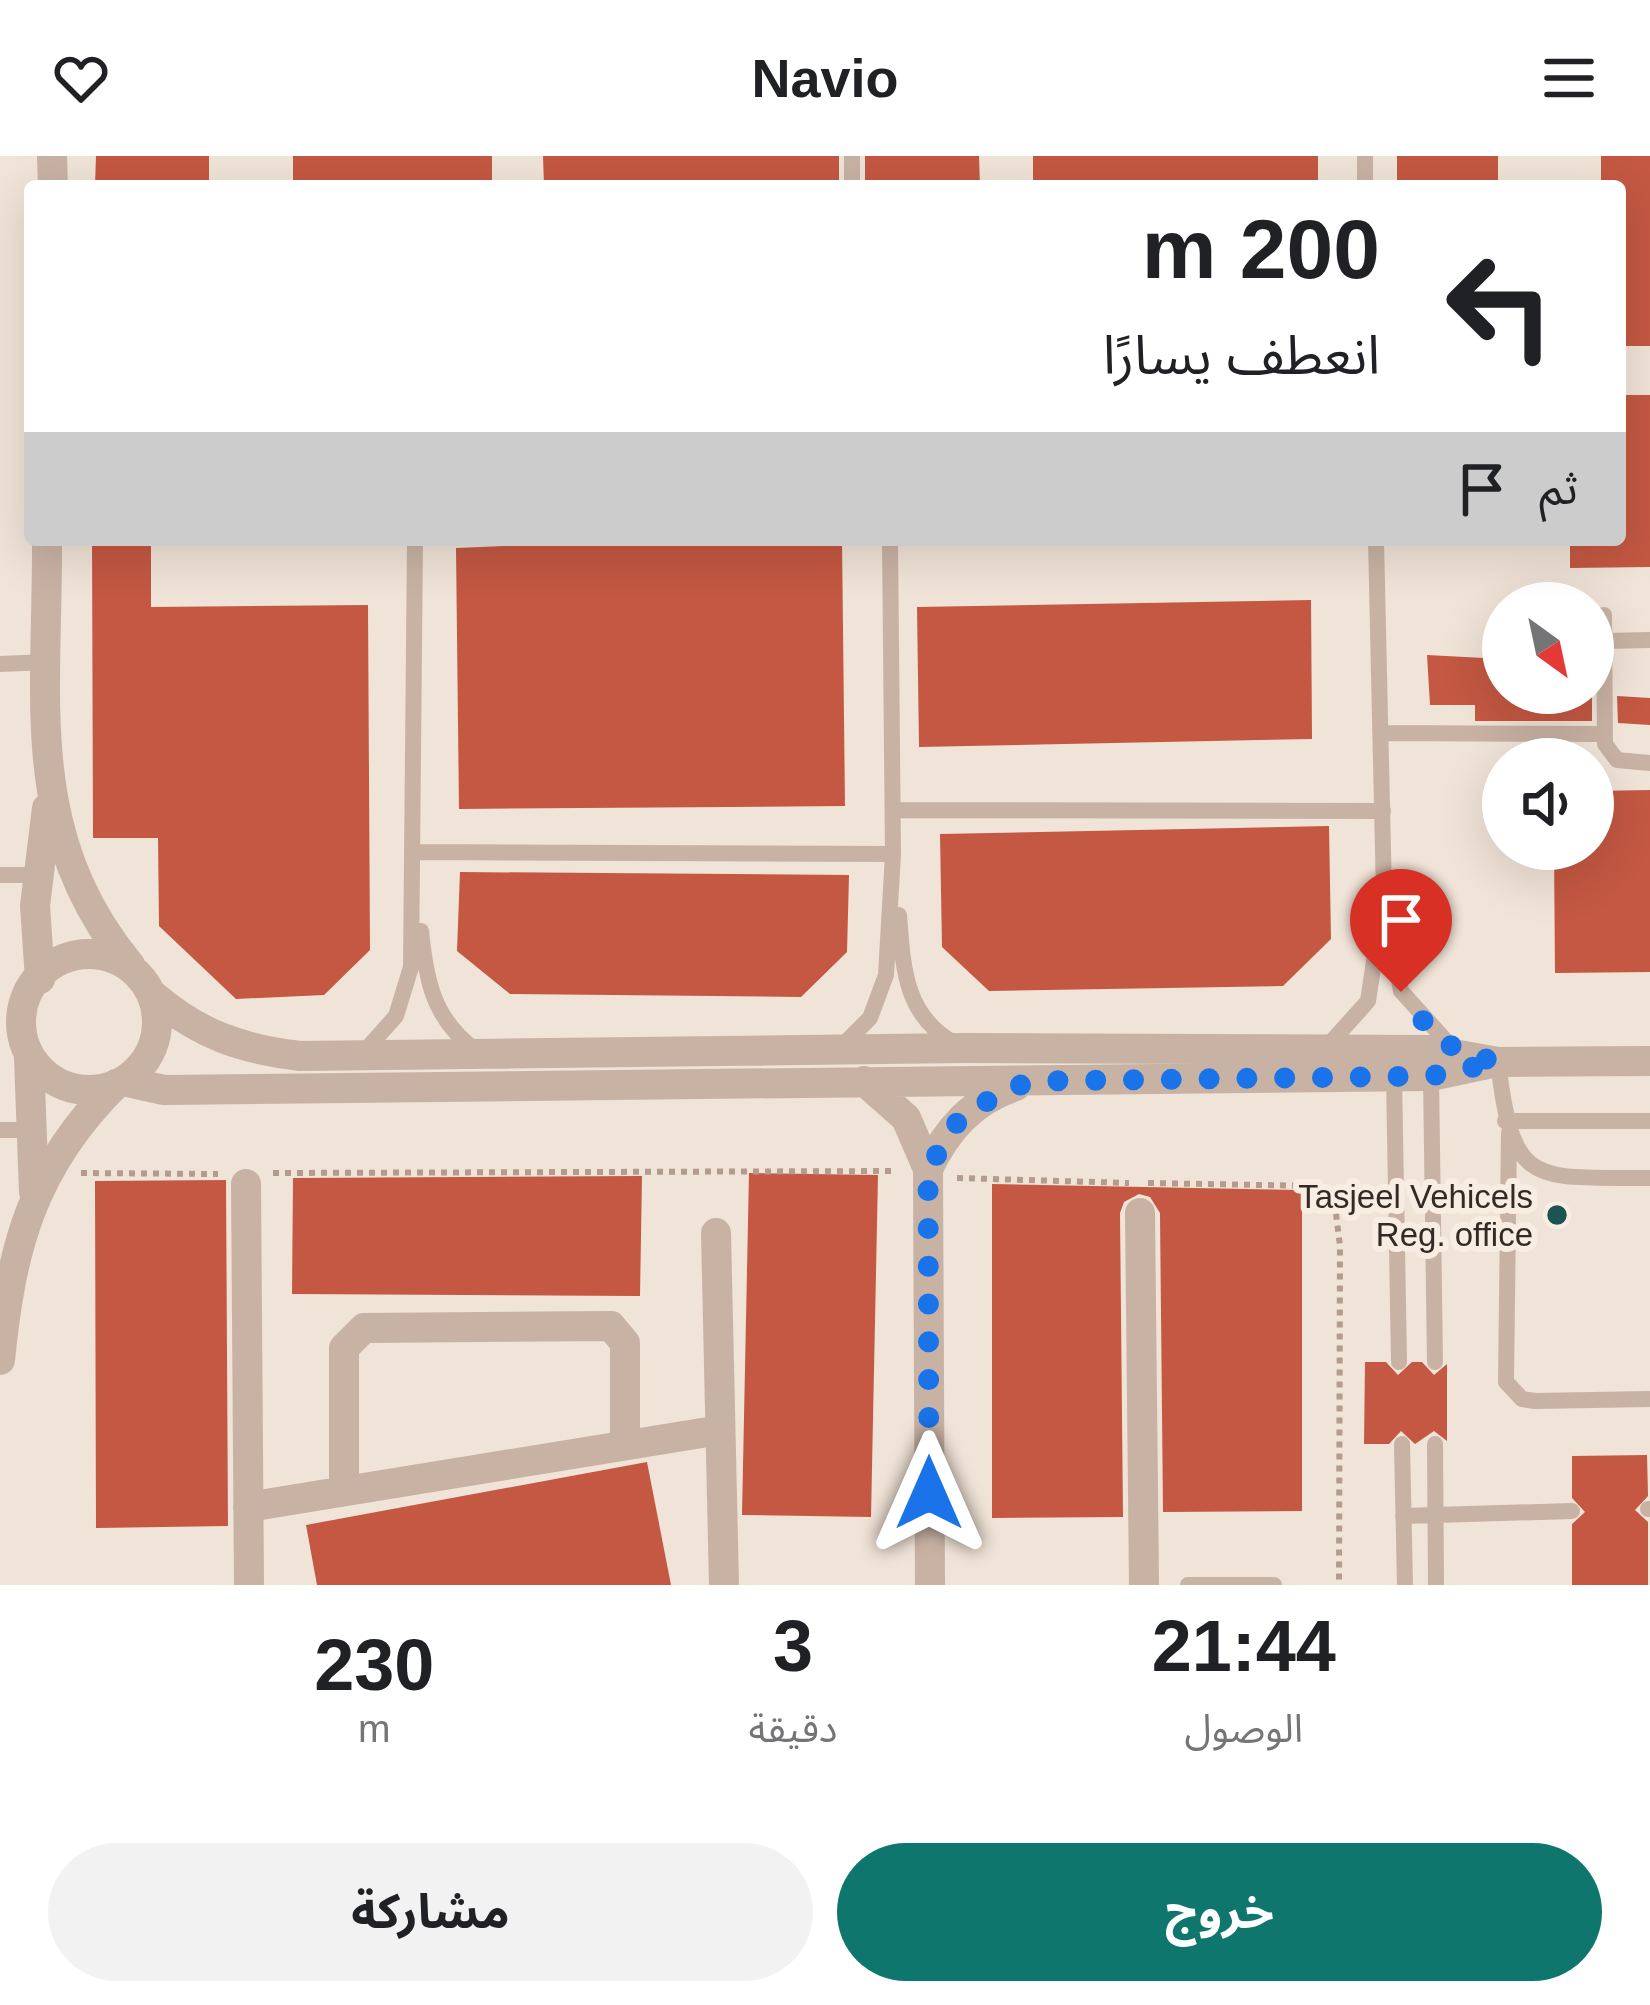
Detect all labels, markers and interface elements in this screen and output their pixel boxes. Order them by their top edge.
icon: heart [48,45,114,111]
icon: menu [1536,45,1602,111]
text: Navio [751,48,899,108]
text: 200 m [1142,202,1380,296]
icon: left [1422,228,1578,384]
text: انعطف يسارًا [1103,325,1380,385]
icon: arrive [1449,456,1515,522]
text: ثم [1539,463,1578,514]
north arrow [1482,582,1614,714]
map controls [1482,582,1614,870]
button: sound [1482,738,1614,870]
pin [1350,869,1452,992]
icon: arrive [1368,887,1434,953]
place label: Tasjeel Vehicels Reg. office [1298,1178,1533,1253]
marker: Tasjeel Vehicels Reg. office [1544,1202,1570,1228]
position arrow [866,1430,992,1556]
text: 3 [773,1606,813,1686]
text: 21:44 [1152,1606,1336,1686]
text: 230 [314,1625,434,1705]
text: m [358,1707,391,1750]
text: دقيقة [749,1707,837,1750]
text: الوصول [1184,1707,1303,1750]
button: مشاركة [48,1843,813,1981]
button: خروج [837,1843,1602,1981]

